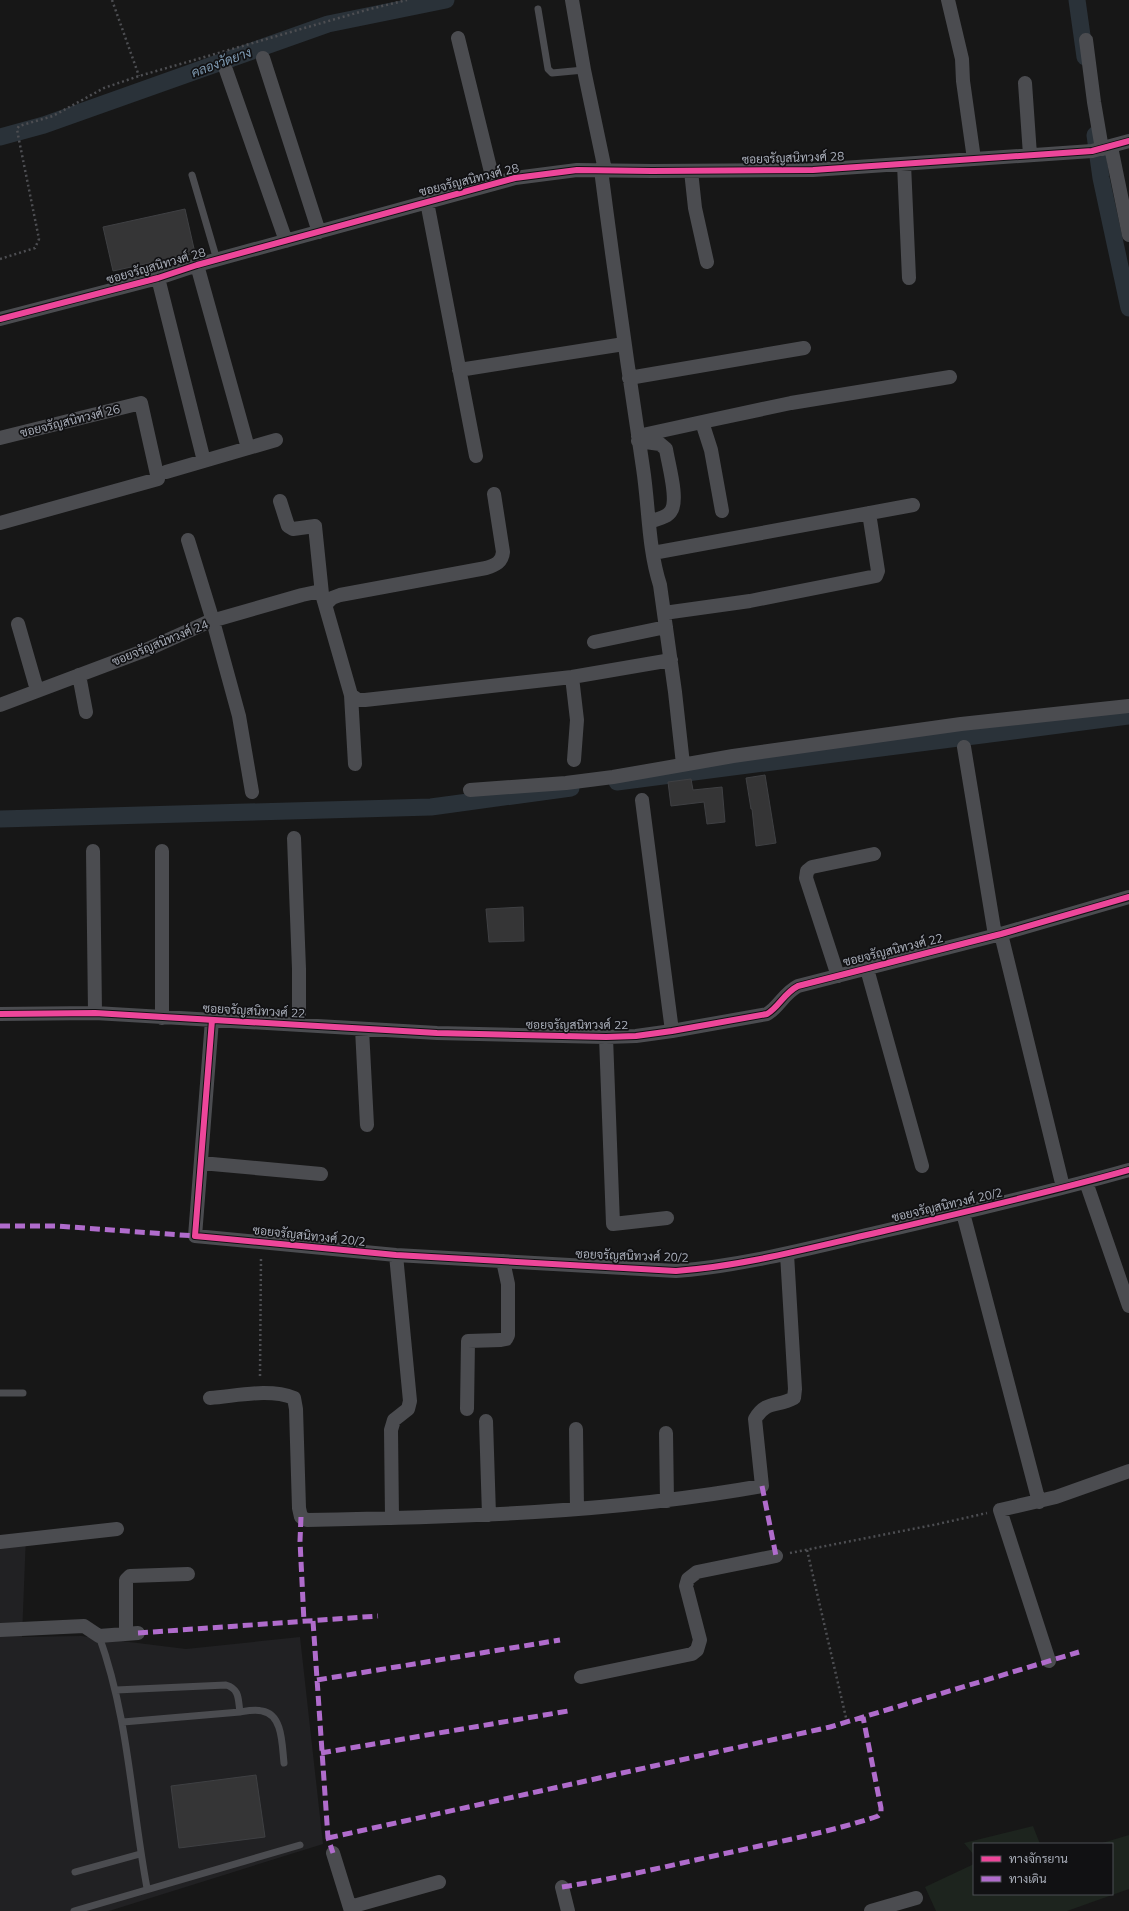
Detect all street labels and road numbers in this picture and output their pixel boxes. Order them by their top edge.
street label: ซอยจรัญสนิทวงศ์ 28 [741,148,845,167]
street label: ซอยจรัญสนิทวงศ์ 28 [417,160,520,199]
street label: ซอยจรัญสนิทวงศ์ 28 [104,244,207,287]
street label: ซอยจรัญสนิทวงศ์ 26 [18,401,121,440]
street label: ซอยจรัญสนิทวงศ์ 24 [109,616,210,669]
street label: ซอยจรัญสนิทวงศ์ 22 [841,930,944,969]
street label: ซอยจรัญสนิทวงศ์ 22 [202,1000,306,1021]
street label: ซอยจรัญสนิทวงศ์ 22 [526,1017,628,1032]
street label: ซอยจรัญสนิทวงศ์ 20/2 [890,1184,1004,1225]
street label: ซอยจรัญสนิทวงศ์ 20/2 [252,1222,366,1249]
street label: ซอยจรัญสนิทวงศ์ 20/2 [575,1246,689,1265]

